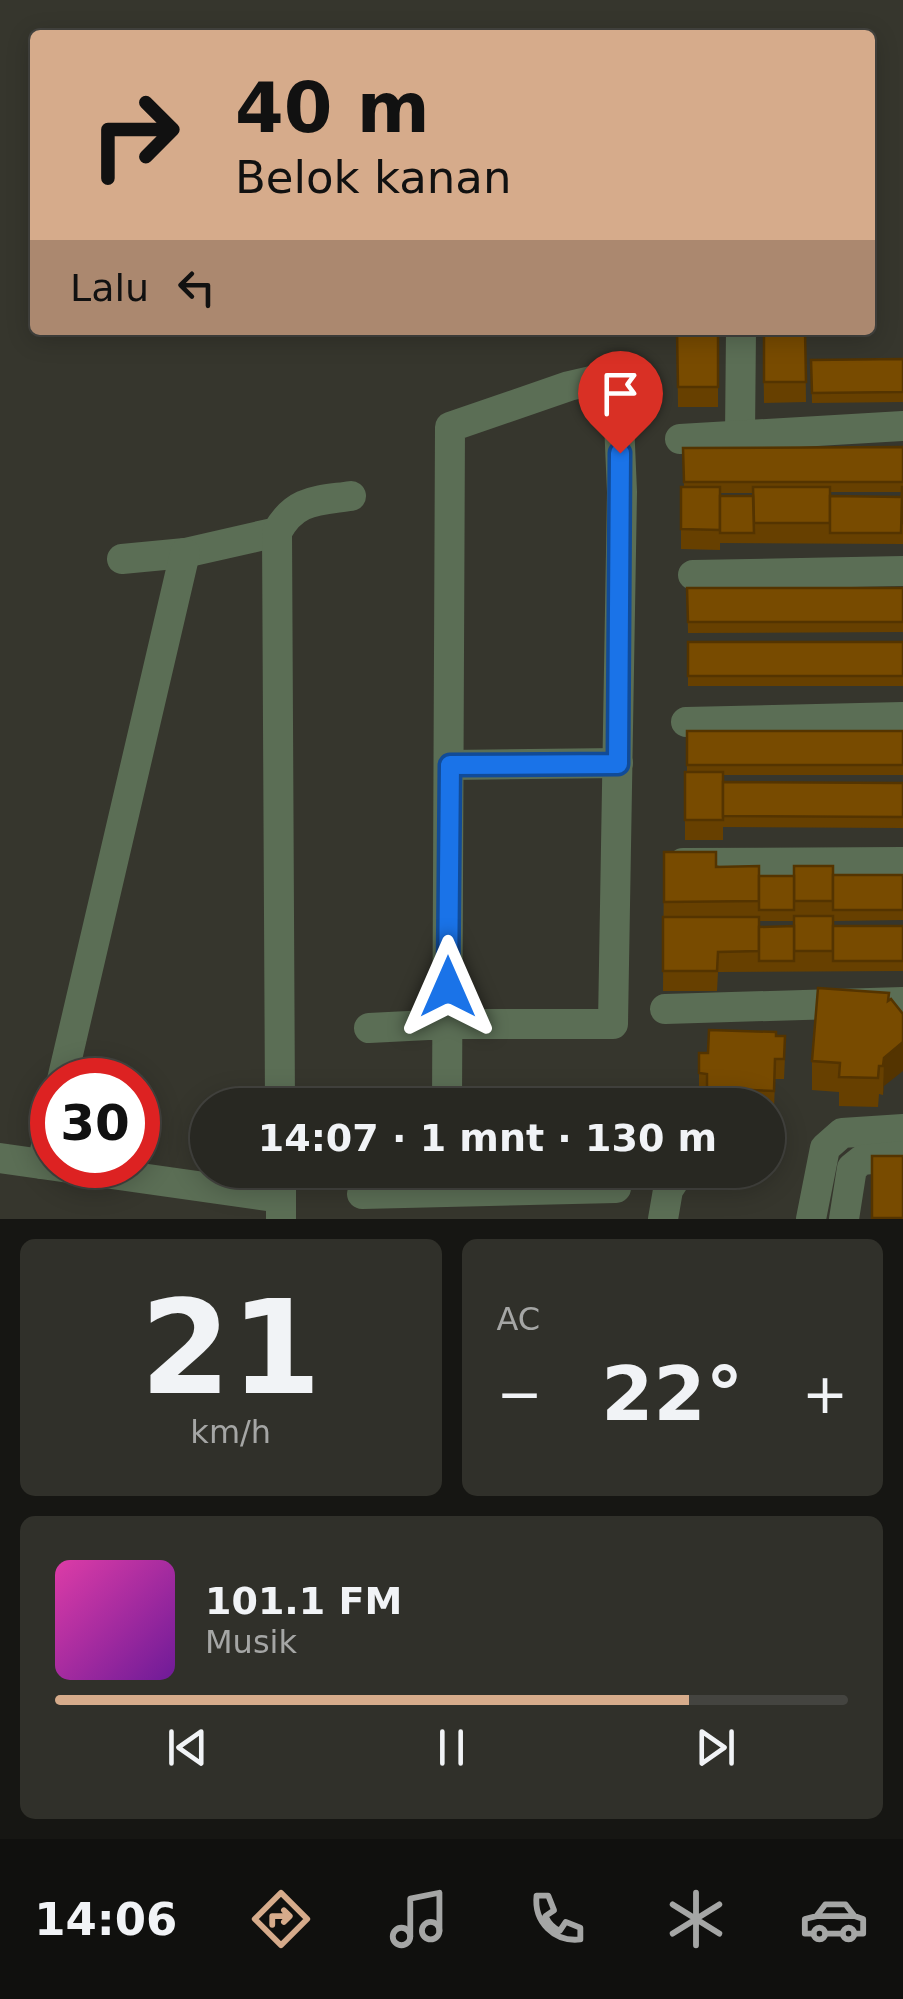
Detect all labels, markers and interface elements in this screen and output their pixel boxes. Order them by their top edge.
text: 40 m [235,67,430,149]
icon: right [70,70,200,200]
text: Belok kanan [235,151,511,204]
icon: left [169,260,224,315]
text: Lalu [70,266,149,310]
pin [578,351,663,454]
icon: arrive [593,366,648,421]
position arrow [396,935,500,1039]
speed limit sign: 30 [30,1058,160,1188]
text: 14:07 · 1 mnt · 130 m [258,1116,717,1160]
text: 21 [140,1272,321,1424]
text: AC [497,1300,540,1338]
text: 22° [601,1350,743,1438]
text: − [497,1362,543,1426]
text: + [802,1362,848,1426]
text: km/h [190,1413,271,1451]
text: 101.1 FM [205,1579,402,1623]
text: Musik [205,1623,297,1661]
icon: previous [160,1720,215,1775]
icon: pause [424,1720,479,1775]
icon: next [688,1720,743,1775]
icon: directions [246,1884,316,1954]
icon: music [384,1884,454,1954]
icon: phone [522,1884,592,1954]
icon: climate [661,1884,731,1954]
icon: car [799,1884,869,1954]
text: 14:06 [34,1893,177,1946]

